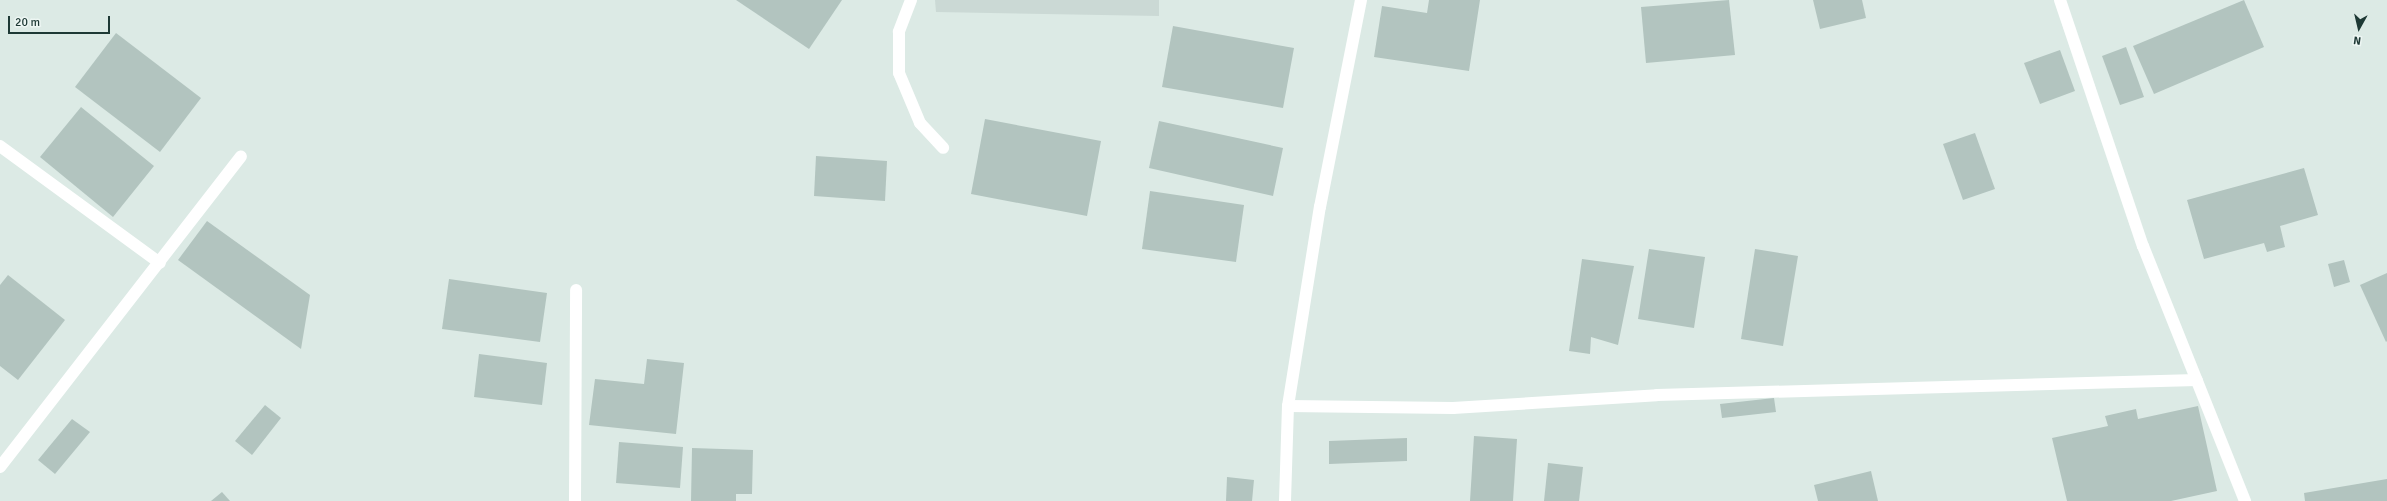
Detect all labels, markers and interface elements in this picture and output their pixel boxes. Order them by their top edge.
scale bar [10,8,112,34]
north arrow [2339,8,2379,48]
text: 20 m [15,15,40,30]
text: N [2353,33,2362,47]

